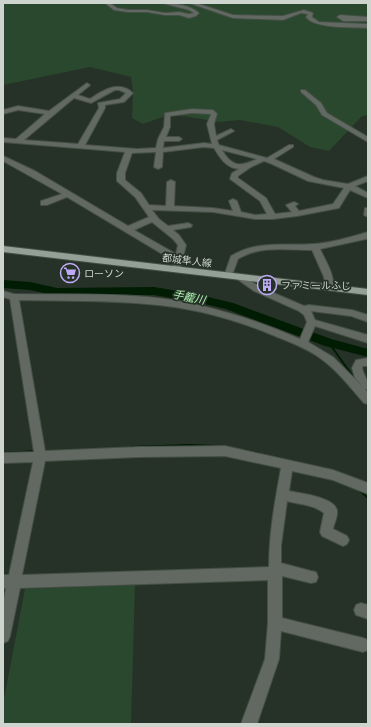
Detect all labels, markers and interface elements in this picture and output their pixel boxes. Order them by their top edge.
street label: 都城隼人線 [161,252,212,269]
supermarket icon: ローソン [59,262,81,284]
place label: ローソン [84,268,124,279]
building icon: ファミールふじ [256,274,278,296]
place label: ファミールふじ [281,280,351,291]
water label: 手籠川 [171,288,207,307]

